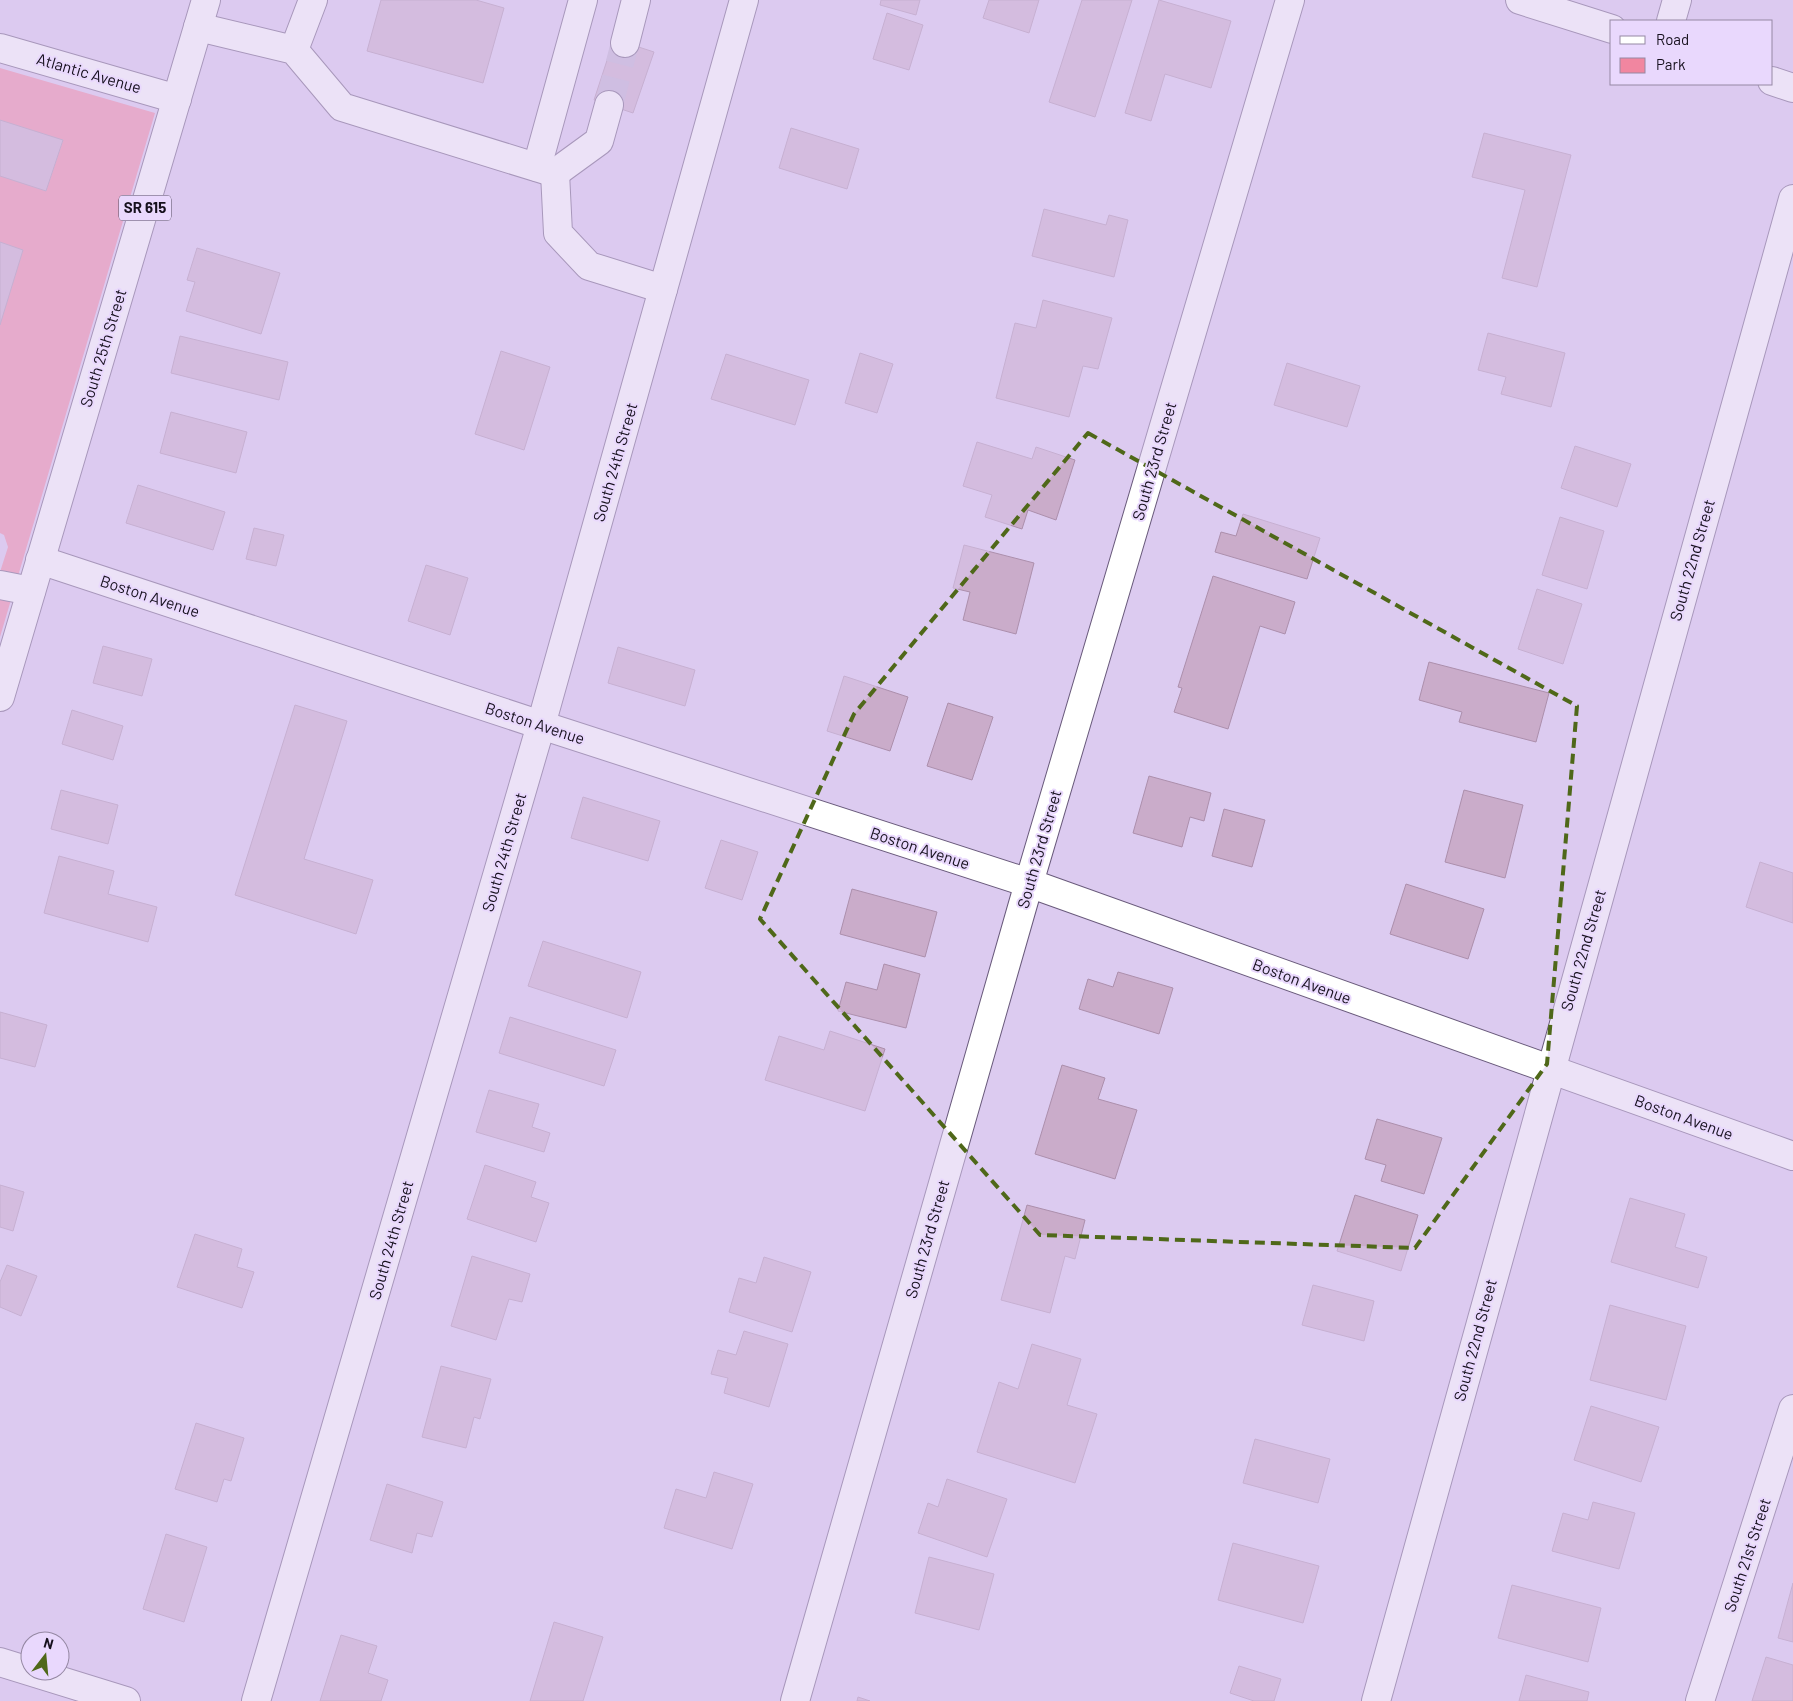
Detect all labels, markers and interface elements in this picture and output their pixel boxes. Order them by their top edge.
legend [1610,20,1773,85]
text: Road [1656,30,1689,48]
street label: Atlantic Avenue [35,48,144,97]
text: Park [1656,55,1686,73]
road number: SR 615 [119,196,171,220]
street label: South 25th Street [76,287,130,409]
street label: South 23rd Street [1128,399,1180,522]
street label: South 24th Street [588,400,641,524]
street label: South 22nd Street [1665,497,1718,623]
street label: Boston Avenue [98,571,202,621]
street label: Boston Avenue [483,698,587,748]
street label: South 23rd Street [1013,787,1065,910]
street label: South 24th Street [477,790,530,914]
street label: Boston Avenue [868,823,972,873]
street label: South 22nd Street [1556,887,1609,1013]
street label: Boston Avenue [1250,954,1354,1007]
street label: Boston Avenue [1632,1090,1736,1143]
street label: South 23rd Street [901,1177,953,1300]
street label: South 24th Street [364,1178,417,1302]
street label: South 22nd Street [1449,1277,1500,1403]
street label: South 21st Street [1719,1496,1774,1614]
north arrow [20,1631,70,1681]
text: N [42,1634,56,1652]

